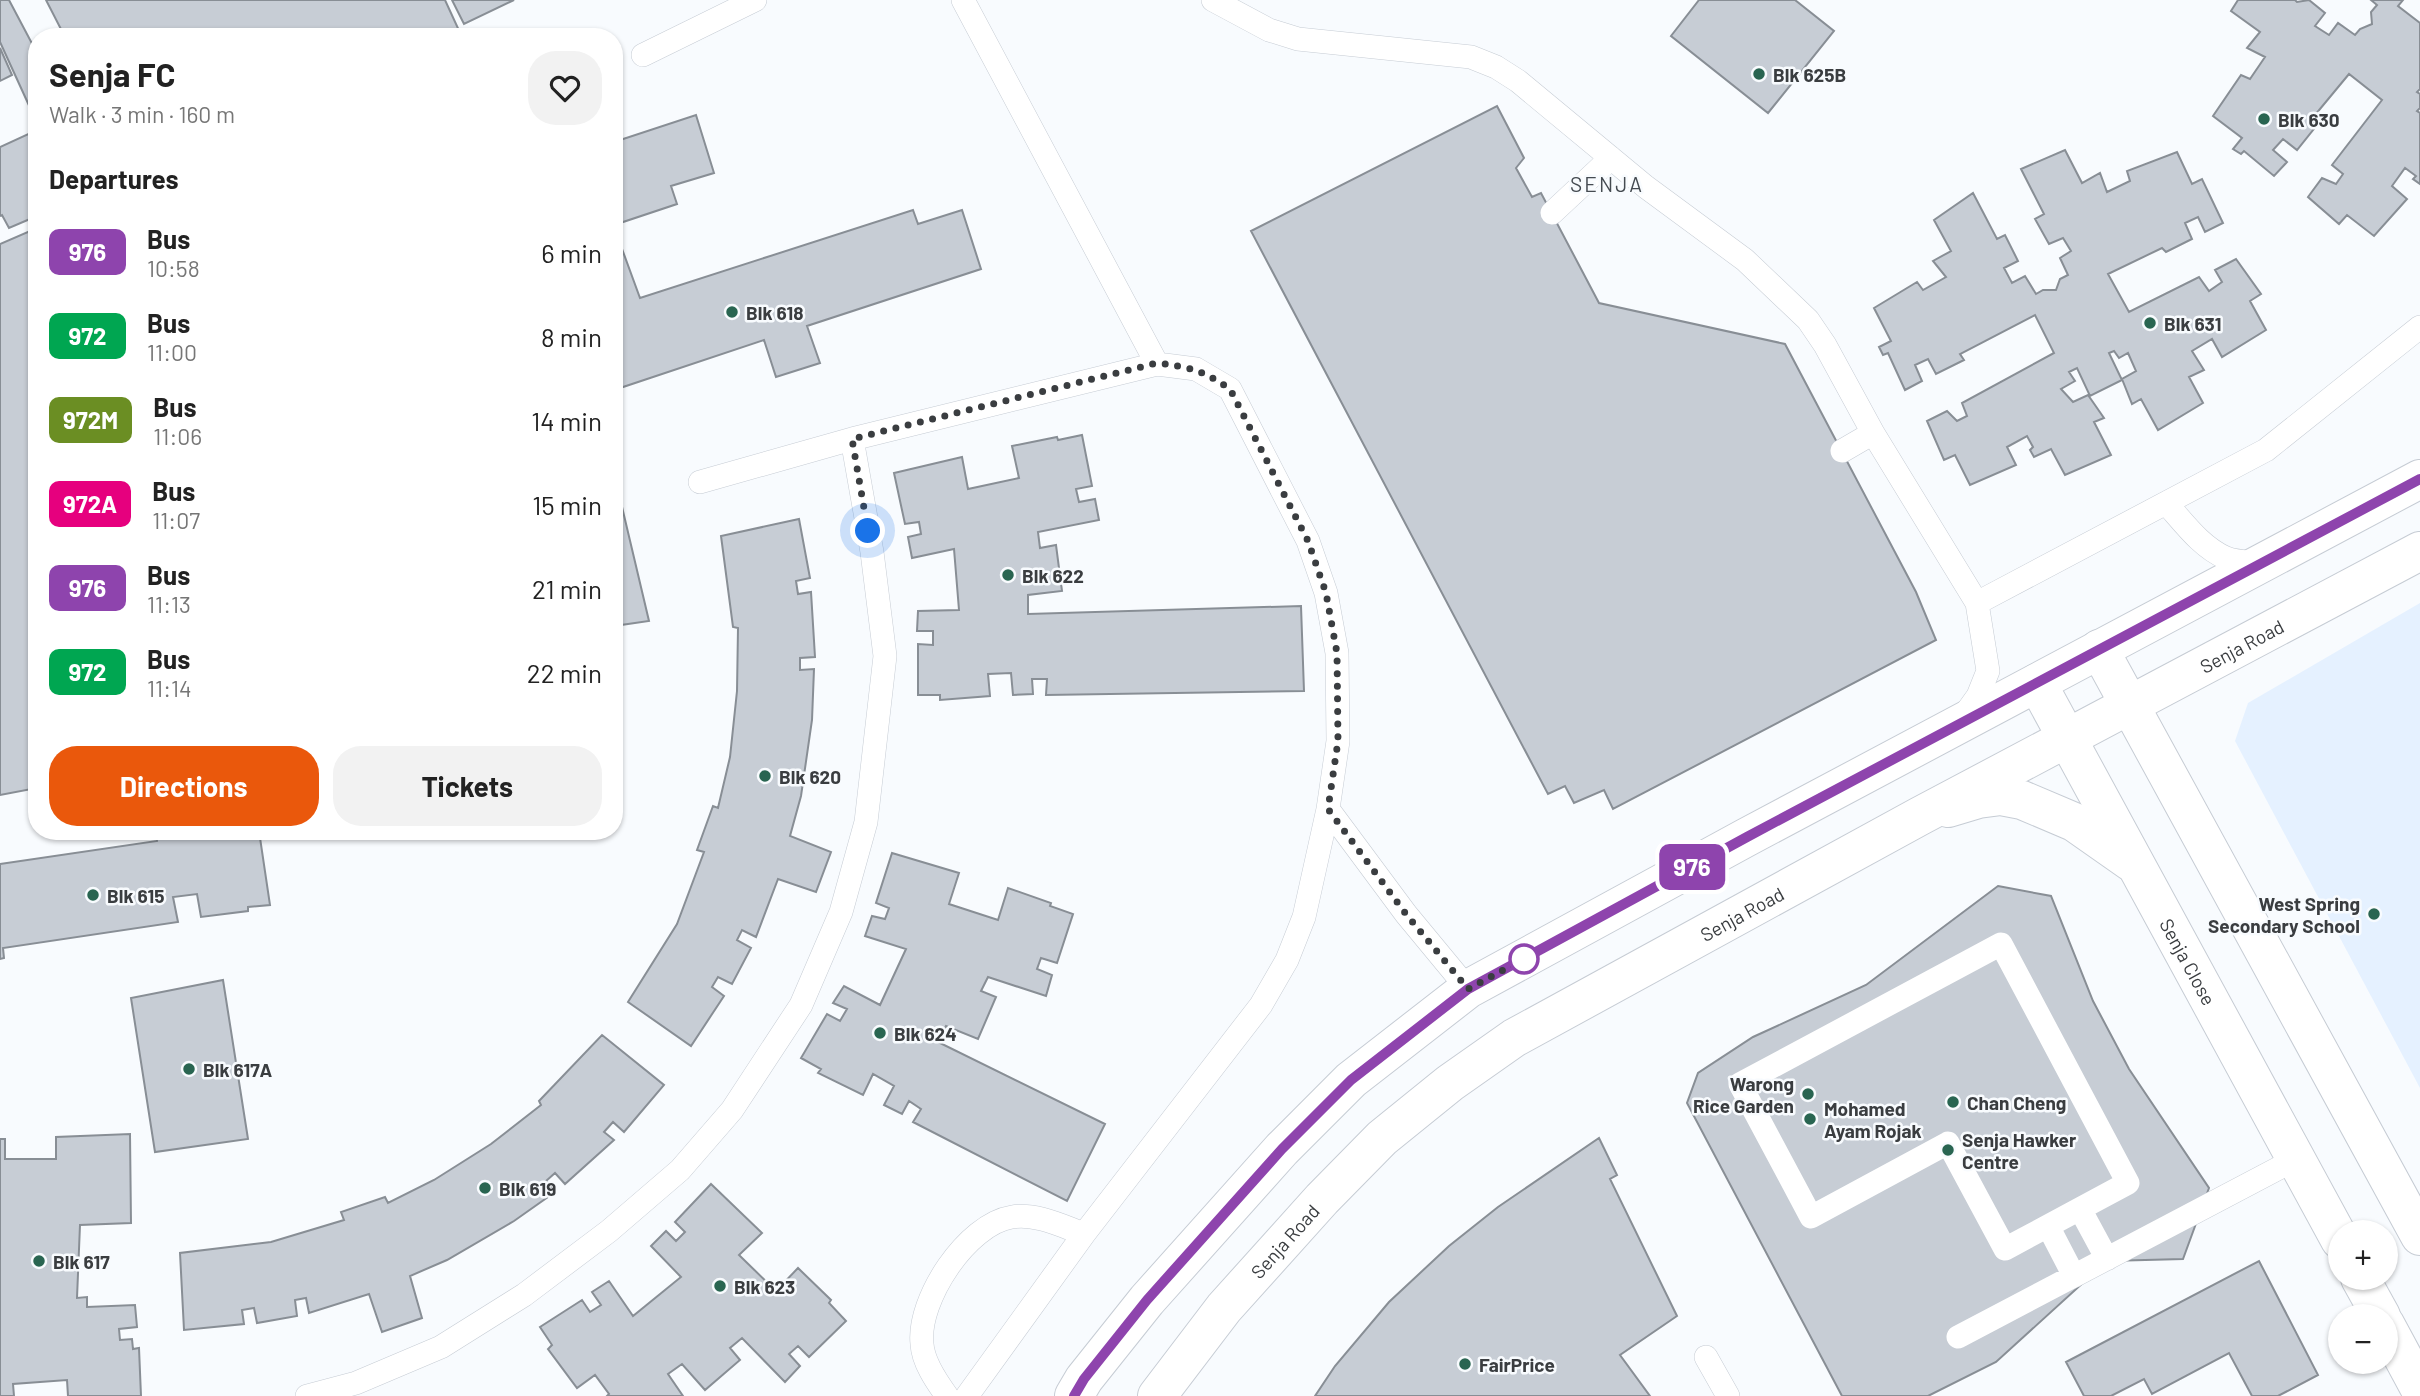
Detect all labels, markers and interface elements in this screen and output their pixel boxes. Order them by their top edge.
button: heart [528,51,602,125]
text: Senja FC [49,54,176,94]
place label: Blk 625B [1773,63,1846,86]
marker: Blk 625B [1751,66,1767,82]
text: Walk · 3 min · 160 m [49,100,235,128]
place label: Blk 630 [2278,108,2340,131]
marker: Blk 630 [2256,111,2272,127]
text: Departures [49,163,179,194]
district label: SENJA [1570,171,1644,196]
text: Bus [147,223,190,254]
text: 976 [69,237,106,266]
text: 6 min [541,237,602,268]
text: 10:58 [147,254,200,282]
place label: Blk 618 [746,301,803,324]
marker: Blk 618 [724,304,740,320]
text: Bus [147,307,190,338]
place label: Blk 631 [2164,312,2222,335]
marker: Blk 631 [2142,315,2158,331]
text: 972 [68,321,107,350]
text: 8 min [541,321,602,352]
text: 11:00 [147,338,197,366]
text: Bus [153,391,196,422]
text: 972M [63,405,118,434]
text: 14 min [531,405,602,436]
text: 11:06 [153,422,202,450]
text: Bus [152,475,195,506]
text: 972A [63,489,117,518]
text: 15 min [532,489,602,520]
text: 11:07 [152,506,200,534]
your location [850,513,885,548]
text: Bus [147,559,190,590]
place label: Blk 622 [1022,564,1084,587]
marker: Blk 622 [1000,567,1016,583]
text: 976 [69,573,106,602]
text: 21 min [532,573,602,604]
text: 11:13 [147,590,191,618]
street label: Senja Road [2196,614,2287,677]
text: Bus [147,643,190,674]
text: 972 [68,657,107,686]
text: 22 min [527,657,602,688]
text: 11:14 [147,674,192,702]
button: Directions [49,746,319,826]
button: Tickets [333,746,602,826]
place label: Blk 620 [779,765,841,788]
marker: Blk 620 [757,768,773,784]
line badge: 976 [1652,844,1732,890]
text: 976 [1673,852,1711,881]
street label: Senja Road [1696,881,1787,946]
place label: Blk 615 [107,884,164,907]
marker: Blk 615 [85,887,101,903]
place label: West Spring Secondary School [2208,892,2360,937]
marker: West Spring Secondary School [2366,906,2382,922]
street label: Senja Close [2156,914,2221,1009]
unlabelled marker [1509,944,1539,974]
place label: Blk 624 [894,1022,957,1045]
marker: Blk 624 [872,1025,888,1041]
place label: Blk 617A [203,1058,273,1081]
marker: Blk 617A [181,1061,197,1077]
place label: Warong Rice Garden [1693,1072,1794,1117]
marker: Warong Rice Garden [1800,1086,1816,1102]
place label: Chan Cheng [1967,1091,2066,1114]
marker: Chan Cheng [1945,1094,1961,1110]
place label: Mohamed Ayam Rojak [1824,1097,1922,1142]
marker: Mohamed Ayam Rojak [1802,1111,1818,1127]
place label: Senja Hawker Centre [1962,1128,2077,1173]
marker: Senja Hawker Centre [1940,1142,1956,1158]
place label: Blk 619 [499,1177,556,1200]
marker: Blk 619 [477,1180,493,1196]
street label: Senja Road [1245,1199,1324,1283]
map controls [2328,1220,2398,1374]
button: + [2328,1220,2398,1290]
place label: Blk 617 [53,1250,110,1273]
marker: Blk 617 [31,1253,47,1269]
place label: Blk 623 [734,1275,795,1298]
marker: Blk 623 [712,1278,728,1294]
button: − [2328,1304,2398,1374]
place label: FairPrice [1479,1353,1555,1376]
marker: FairPrice [1457,1356,1473,1372]

